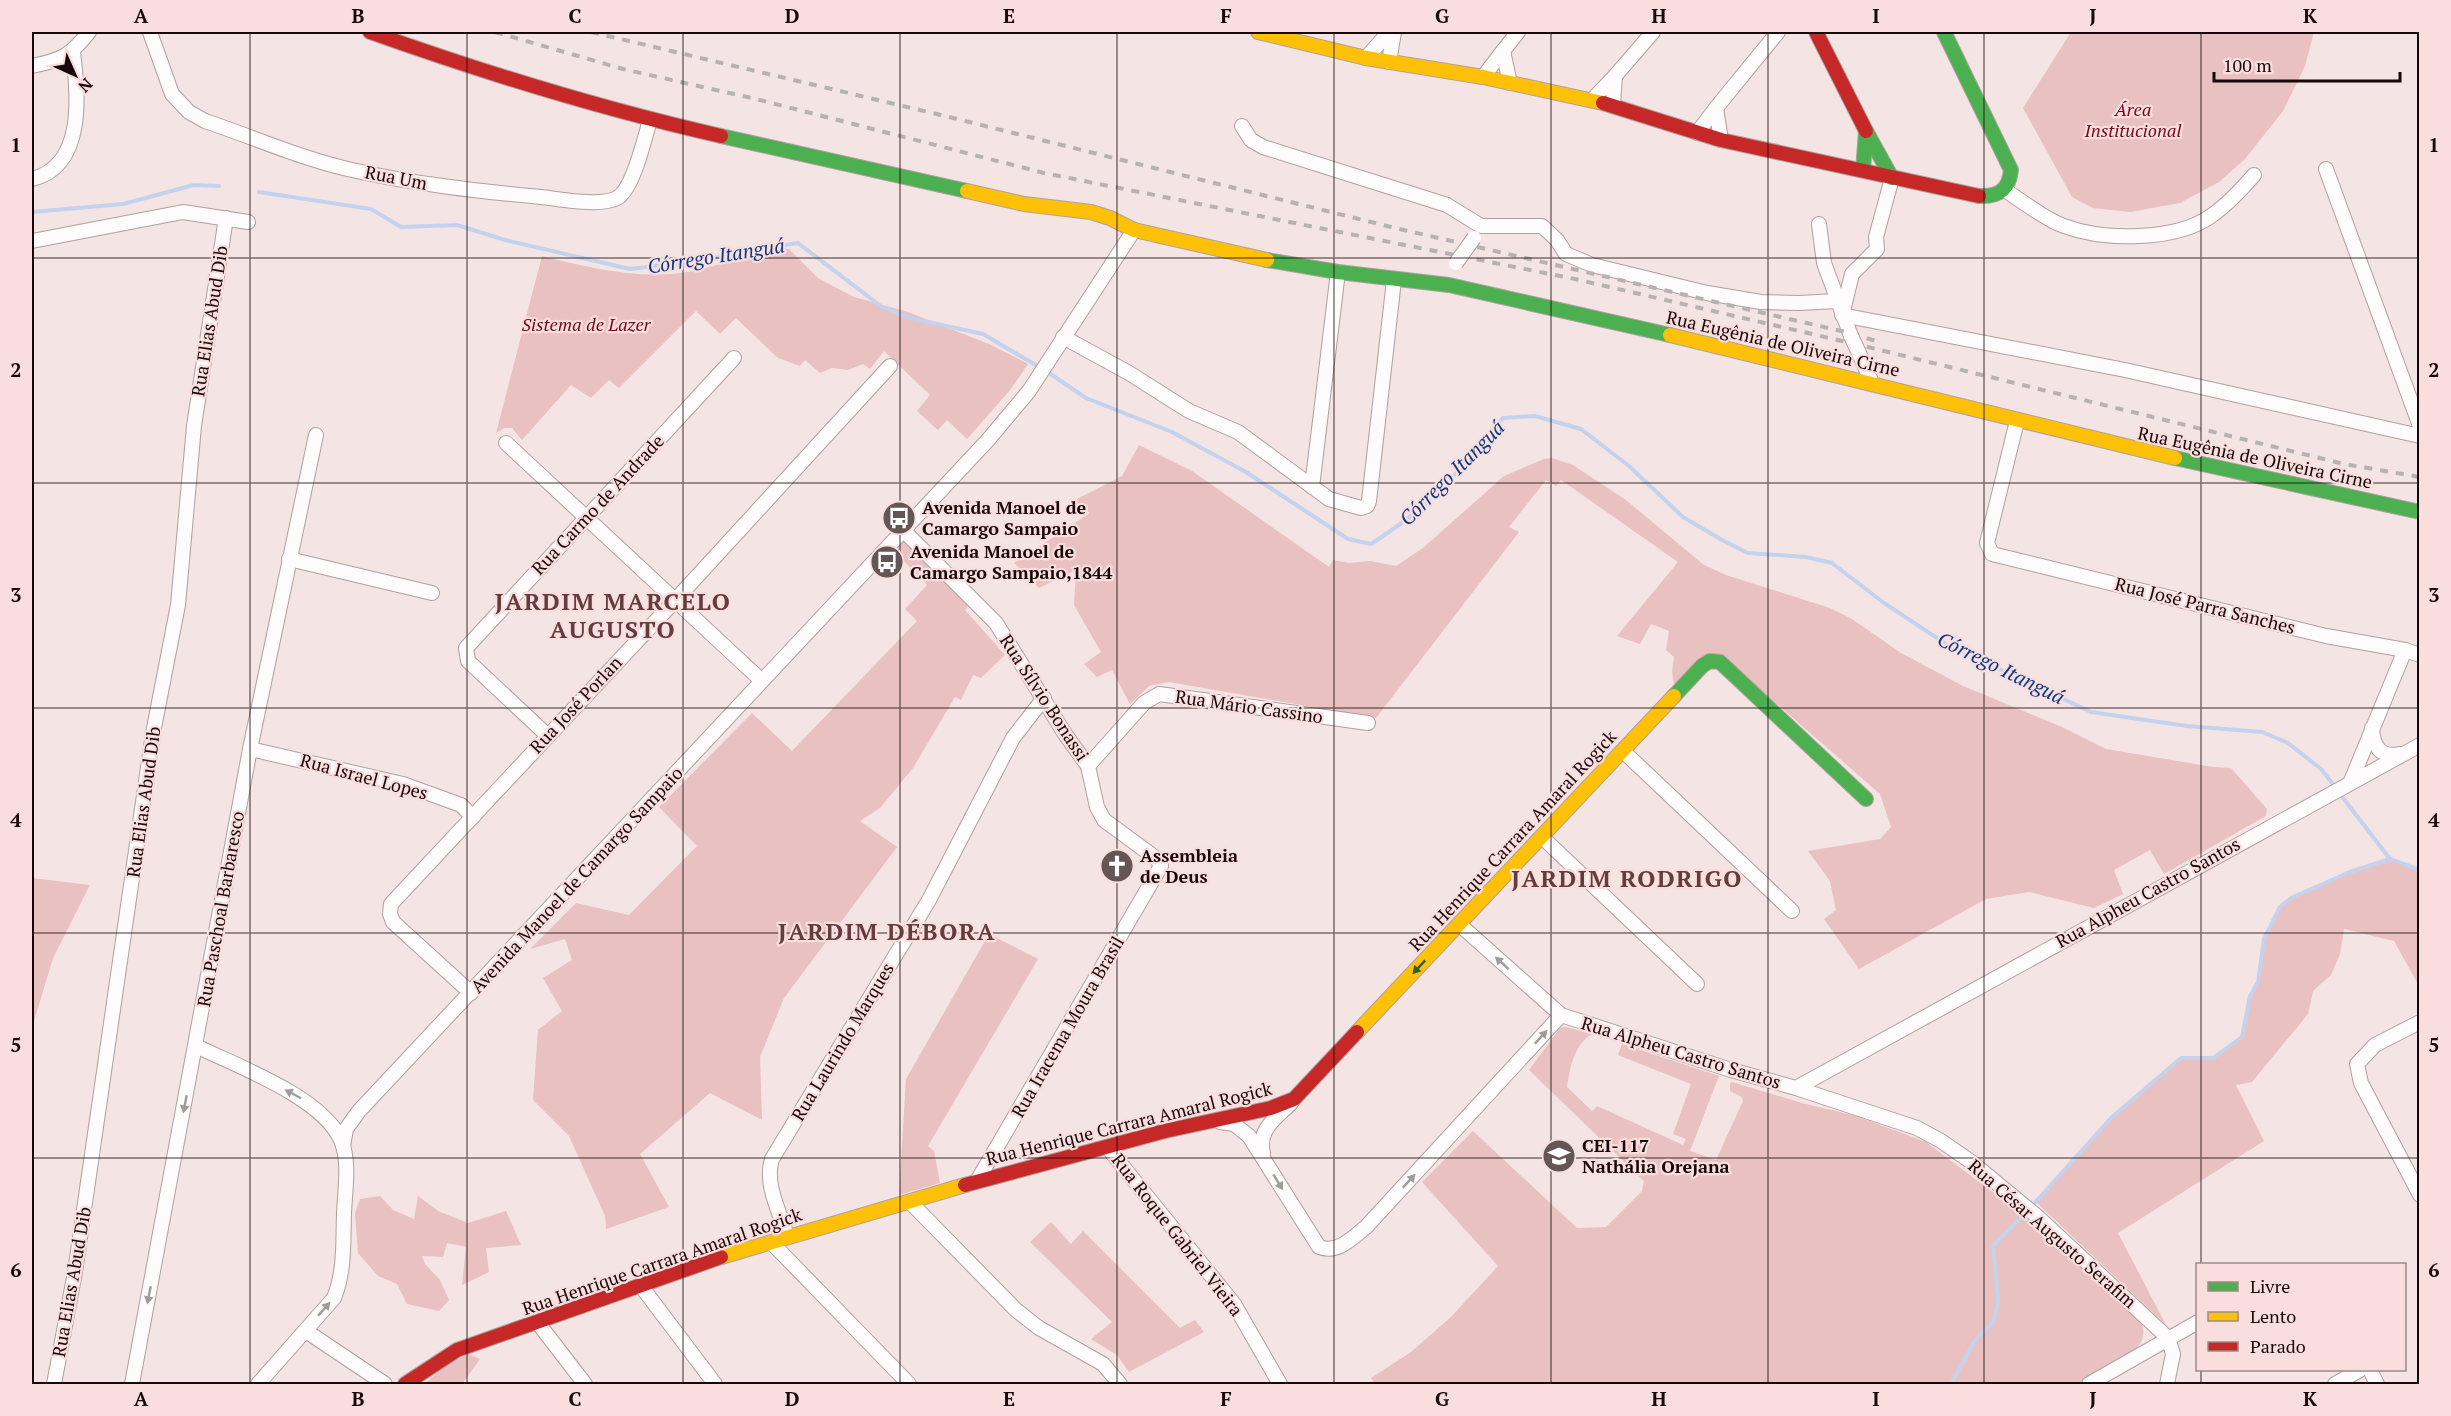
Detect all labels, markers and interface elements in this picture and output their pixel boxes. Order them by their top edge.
text: A [134,2,149,29]
text: B [352,2,365,29]
text: C [568,2,582,29]
text: D [785,2,799,29]
text: E [1003,2,1015,29]
text: F [1220,2,1232,29]
text: G [1435,2,1449,29]
text: H [1651,2,1667,29]
text: I [1872,2,1880,29]
text: J [2089,2,2097,29]
text: K [2303,2,2318,29]
north arrow [45,45,105,105]
scale bar [2214,45,2400,83]
text: 100 m [2223,53,2272,77]
text: N [74,74,98,98]
park label: Área Institucional [2084,97,2181,142]
text: 1 [10,131,22,158]
text: 1 [2428,131,2440,158]
street label: Rua Um [363,159,430,195]
water label: Córrego Itanguá [645,231,787,280]
street label: Rua Elias Abud Dib [185,244,233,398]
street label: Rua Eugênia de Oliveira Cirne [1664,304,1902,382]
park label: Sistema de Lazer [521,312,652,336]
text: 2 [10,356,22,383]
text: 2 [2428,356,2440,383]
water label: Córrego Itanguá [1393,414,1510,531]
street label: Rua Eugênia de Oliveira Cirne [2136,420,2375,494]
street label: Rua Carmo de Andrade [526,429,669,580]
place label: Avenida Manoel de Camargo Sampaio [922,495,1086,540]
bus stop icon: Avenida Manoel de Camargo Sampaio [881,500,917,536]
place label: Avenida Manoel de Camargo Sampaio,1844 [910,539,1113,584]
bus stop icon: Avenida Manoel de Camargo Sampaio,1844 [869,544,905,580]
street label: Rua José Parra Sanches [2113,571,2298,639]
text: 3 [10,581,22,608]
text: 3 [2428,581,2440,608]
district label: JARDIM MARCELO AUGUSTO [495,585,731,645]
water label: Córrego Itanguá [1933,625,2070,710]
street label: Rua Sílvio Bonassi [995,630,1095,765]
street label: Rua José Porlan [524,650,627,758]
street label: Rua Mário Cassino [1174,684,1325,728]
street label: Rua Henrique Carrara Amaral Rogick [1403,724,1622,956]
street label: Rua Elias Abud Dib [121,725,166,879]
street label: Rua Israel Lopes [298,747,431,805]
street label: Avenida Manoel de Camargo Sampaio [465,761,688,998]
text: 4 [10,806,22,833]
text: 4 [2428,806,2440,833]
street label: Rua Paschoal Barbaresco [191,809,249,1009]
street label: Rua Alpheu Castro Santos [2051,831,2244,953]
place label: Assembleia de Deus [1140,843,1238,888]
church icon: Assembleia de Deus [1099,848,1135,884]
district label: JARDIM RODRIGO [1511,862,1743,894]
district label: JARDIM DÉBORA [778,915,996,947]
street label: Rua Iracema Moura Brasil [1005,931,1129,1122]
one-way arrow [1495,957,1510,970]
street label: Rua Laurindo Marques [785,958,899,1125]
one-way arrow [1412,959,1426,973]
street label: Rua Alpheu Castro Santos [1579,1010,1784,1094]
one-way arrow [1534,1030,1547,1045]
text: 5 [10,1031,22,1058]
text: 5 [2428,1031,2440,1058]
street label: Rua Henrique Carrara Amaral Rogick [983,1076,1275,1170]
one-way arrow [284,1089,301,1099]
one-way arrow [181,1094,190,1113]
place label: CEI-117 Nathália Orejana [1582,1133,1730,1178]
school or university icon: CEI-117 Nathália Orejana [1541,1138,1577,1174]
street label: Rua Roque Gabriel Vieira [1107,1148,1249,1321]
street label: Rua César Augusto Serafim [1963,1153,2142,1313]
one-way arrow [1402,1173,1416,1188]
one-way arrow [1273,1174,1284,1190]
street label: Rua Henrique Carrara Amaral Rogick [519,1202,805,1320]
street label: Rua Elias Abud Dib [46,1205,96,1359]
text: 6 [10,1256,22,1283]
text: 6 [2428,1256,2440,1283]
legend [2196,1263,2406,1371]
text: Livre [2250,1274,2290,1298]
one-way arrow [144,1286,153,1305]
one-way arrow [318,1301,331,1317]
text: Lento [2250,1304,2296,1328]
text: Parado [2250,1334,2306,1358]
text: A [134,1385,149,1412]
text: B [352,1385,365,1412]
text: C [568,1385,582,1412]
text: D [785,1385,799,1412]
text: E [1003,1385,1015,1412]
text: F [1220,1385,1232,1412]
text: G [1435,1385,1449,1412]
text: H [1651,1385,1667,1412]
text: I [1872,1385,1880,1412]
text: J [2089,1385,2097,1412]
text: K [2303,1385,2318,1412]

